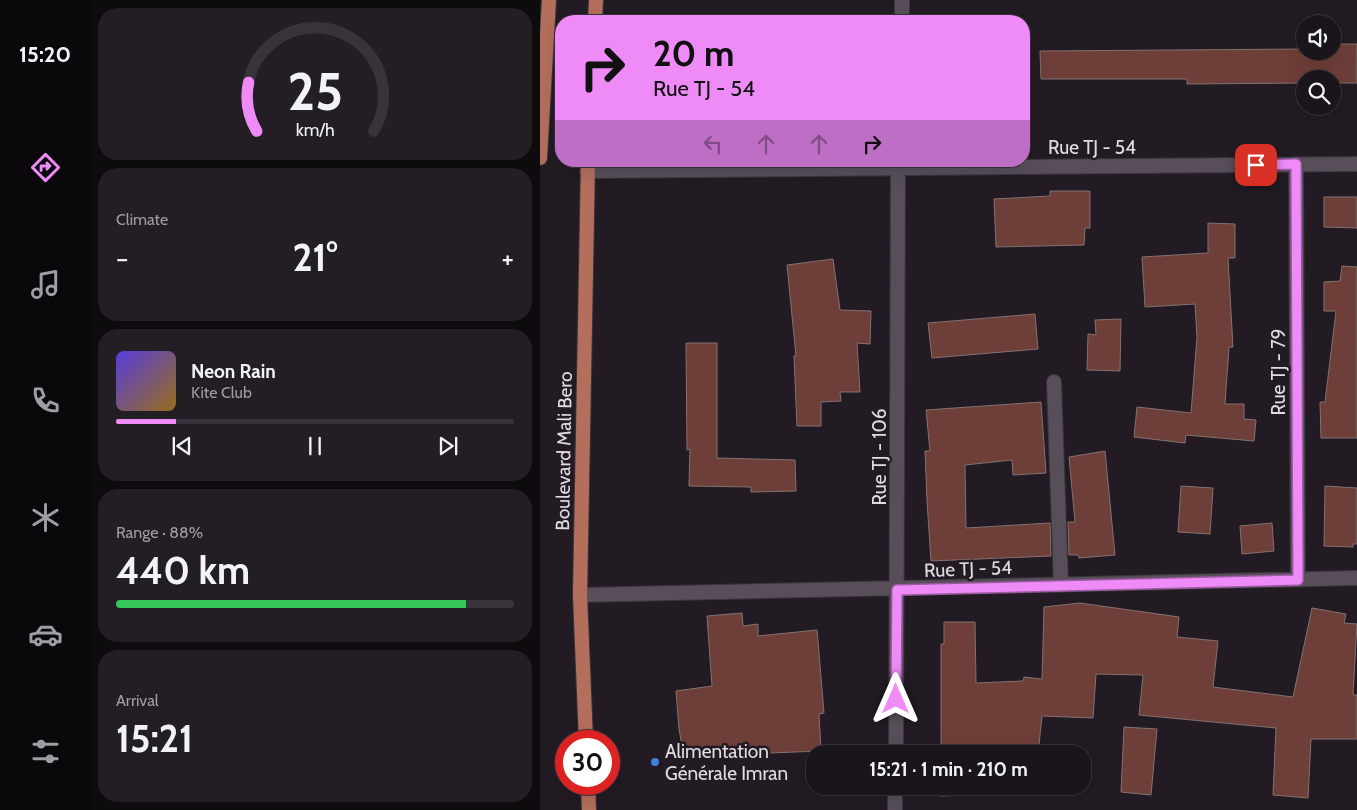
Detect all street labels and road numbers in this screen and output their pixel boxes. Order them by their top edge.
street label: Rue TJ - 54 [1048,136,1136,159]
street label: Rue TJ - 79 [1267,328,1290,416]
street label: Boulevard Mali Bero [551,371,577,531]
street label: Rue TJ - 106 [868,408,891,506]
street label: Rue TJ - 54 [924,556,1012,582]

